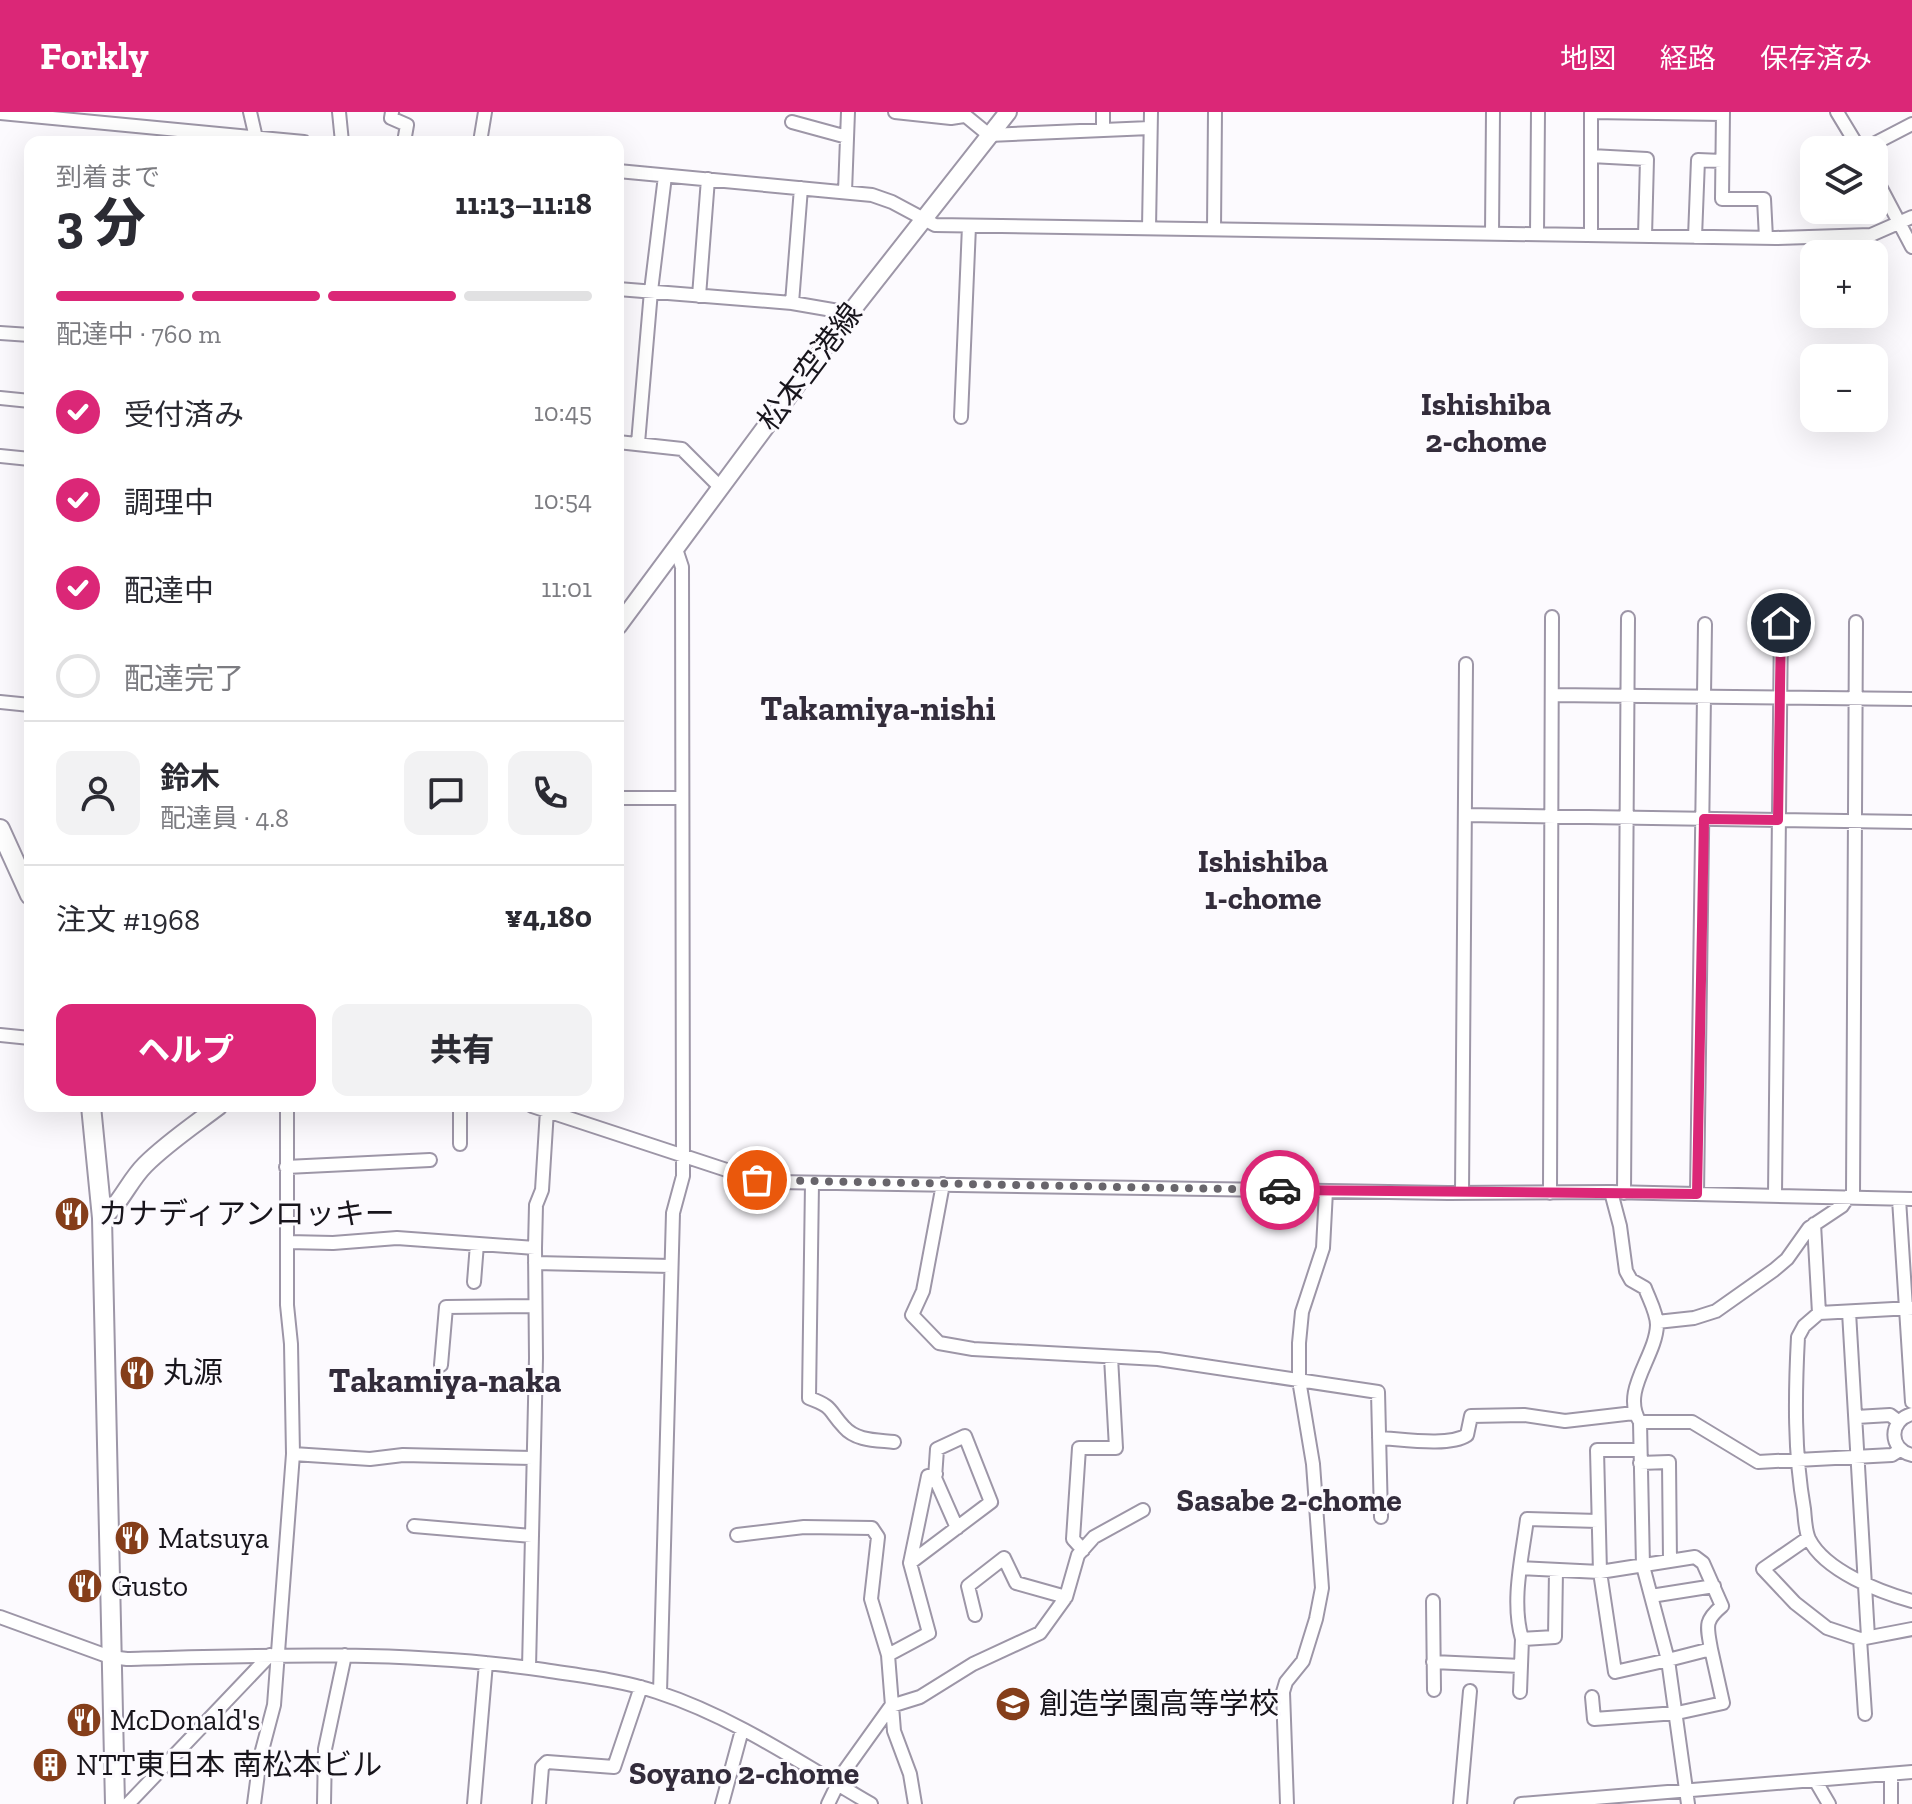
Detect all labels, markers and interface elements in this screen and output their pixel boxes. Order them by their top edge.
text: Forkly [40,33,149,79]
text: 地図 [1560,42,1616,75]
text: 経路 [1660,42,1716,75]
text: 保存済み [1760,42,1872,75]
map controls [1800,136,1888,432]
button: layers [1800,136,1888,224]
text: 到着まで [56,161,160,193]
text: 11:13–11:18 [455,186,592,222]
text: 3 分 [56,192,145,254]
button: + [1800,240,1888,328]
street label: 松本空港線 [750,296,870,438]
text: 配達中 · 760 m [56,318,221,350]
button: − [1800,344,1888,432]
district label: Ishishiba 2-chome [1421,385,1551,460]
icon: check [56,390,100,434]
text: 10:45 [534,396,592,428]
text: 受付済み [124,397,244,433]
icon: check [56,478,100,522]
text: 10:54 [534,484,592,516]
text: 調理中 [124,485,214,521]
icon: check [56,566,100,610]
text: 11:01 [541,572,592,604]
text: 配達中 [124,573,214,609]
pin [1747,589,1815,657]
icon: home [1759,601,1803,645]
text: 配達完了 [124,661,244,697]
district label: Takamiya-nishi [760,688,996,729]
button: person [56,751,140,835]
button: chat [404,751,488,835]
button: phone [508,751,592,835]
text: 鈴木 [160,760,220,796]
text: 配達員 · 4.8 [160,802,289,834]
district label: Ishishiba 1-chome [1198,842,1328,917]
text: ¥4,180 [505,899,592,935]
text: 注文 #1968 [56,902,200,938]
button: ヘルプ [56,1004,316,1096]
button: 共有 [332,1004,592,1096]
pin [723,1146,791,1214]
courier [1240,1150,1320,1230]
icon: bag [735,1158,779,1202]
icon: car [1258,1168,1302,1212]
restaurant icon: カナディアンロッキー [53,1195,91,1233]
place label: カナディアンロッキー [98,1196,395,1232]
restaurant icon: 丸源 [118,1354,156,1392]
place label: 丸源 [163,1355,223,1391]
district label: Takamiya-naka [328,1360,562,1401]
district label: Sasabe 2-chome [1176,1481,1402,1519]
restaurant icon: Matsuya [113,1519,151,1557]
place label: Matsuya [158,1520,269,1556]
restaurant icon: Gusto [66,1567,104,1605]
place label: Gusto [111,1568,188,1604]
school or university icon: 創造学園高等学校 [994,1685,1032,1723]
place label: 創造学園高等学校 [1039,1686,1279,1722]
restaurant icon: McDonald's [65,1701,103,1739]
place label: McDonald's [110,1702,261,1738]
building icon: NTT東日本 南松本ビル [31,1746,69,1784]
place label: NTT東日本 南松本ビル [76,1747,382,1783]
district label: Soyano 2-chome [629,1754,859,1792]

